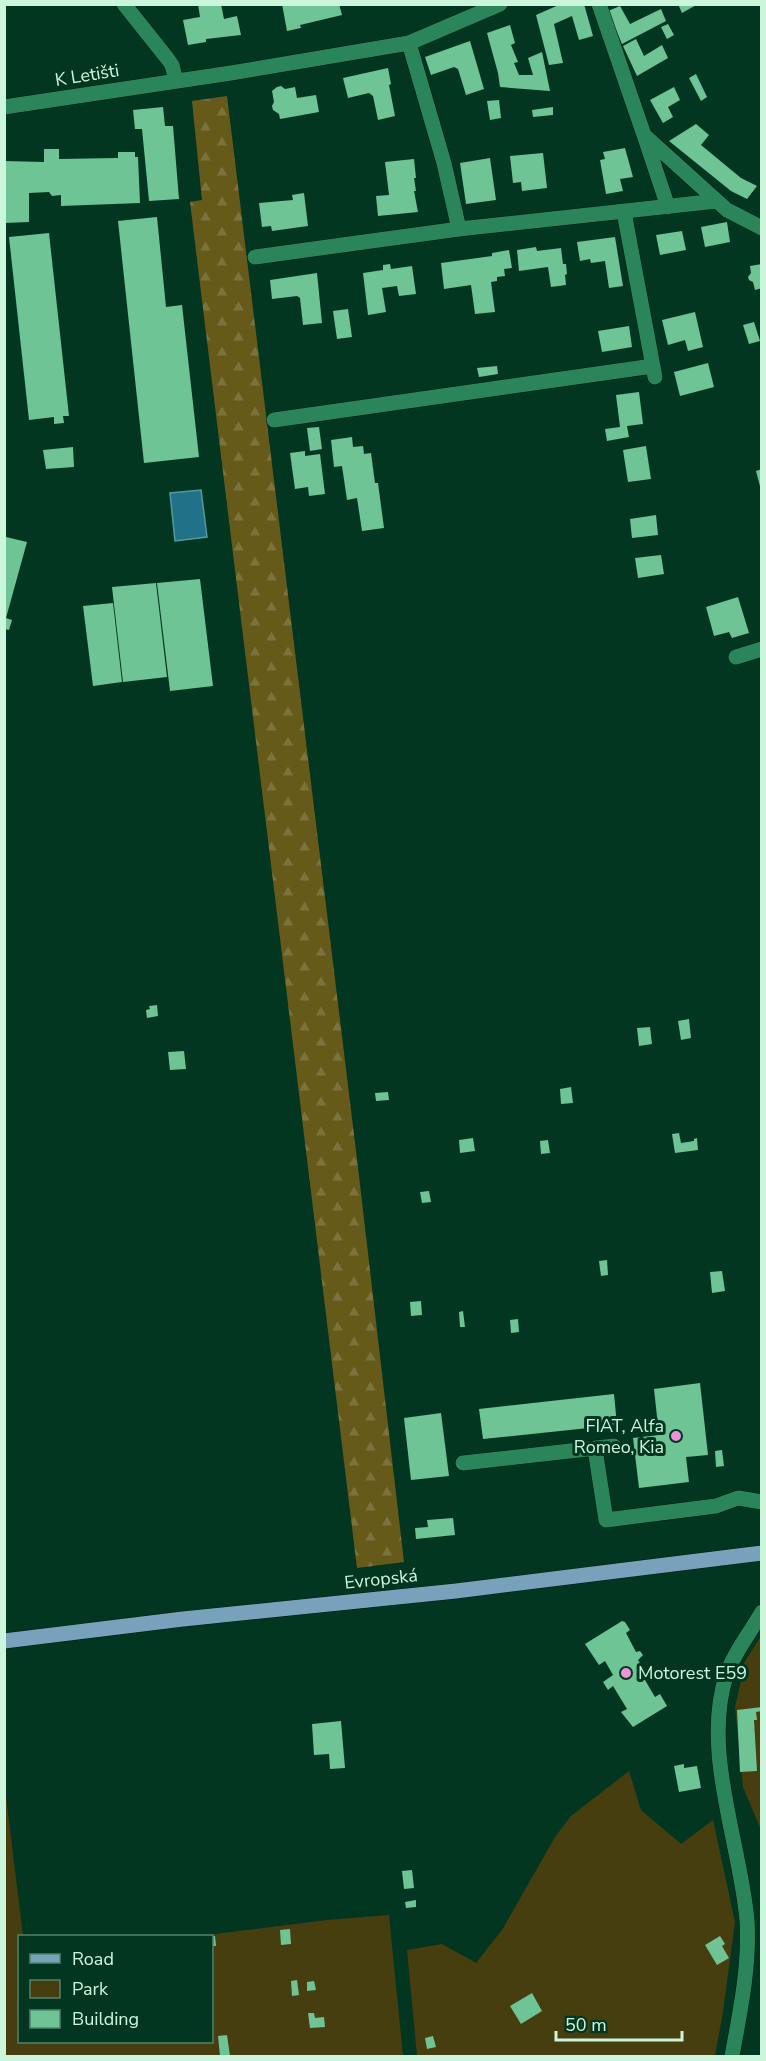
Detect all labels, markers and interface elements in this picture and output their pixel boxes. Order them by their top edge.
street label: K Letišti [53,58,121,92]
place label: FIAT, Alfa Romeo, Kia [574,1414,664,1459]
marker: FIAT, Alfa Romeo, Kia [669,1429,683,1443]
street label: Evropská [343,1563,419,1595]
place label: Motorest E59 [638,1661,747,1685]
marker: Motorest E59 [619,1666,633,1680]
legend [18,1935,213,2043]
text: Road [72,1947,114,1971]
text: Park [72,1977,109,2001]
scale bar [556,2004,682,2042]
text: Building [72,2007,139,2031]
text: 50 m [565,2013,607,2037]

